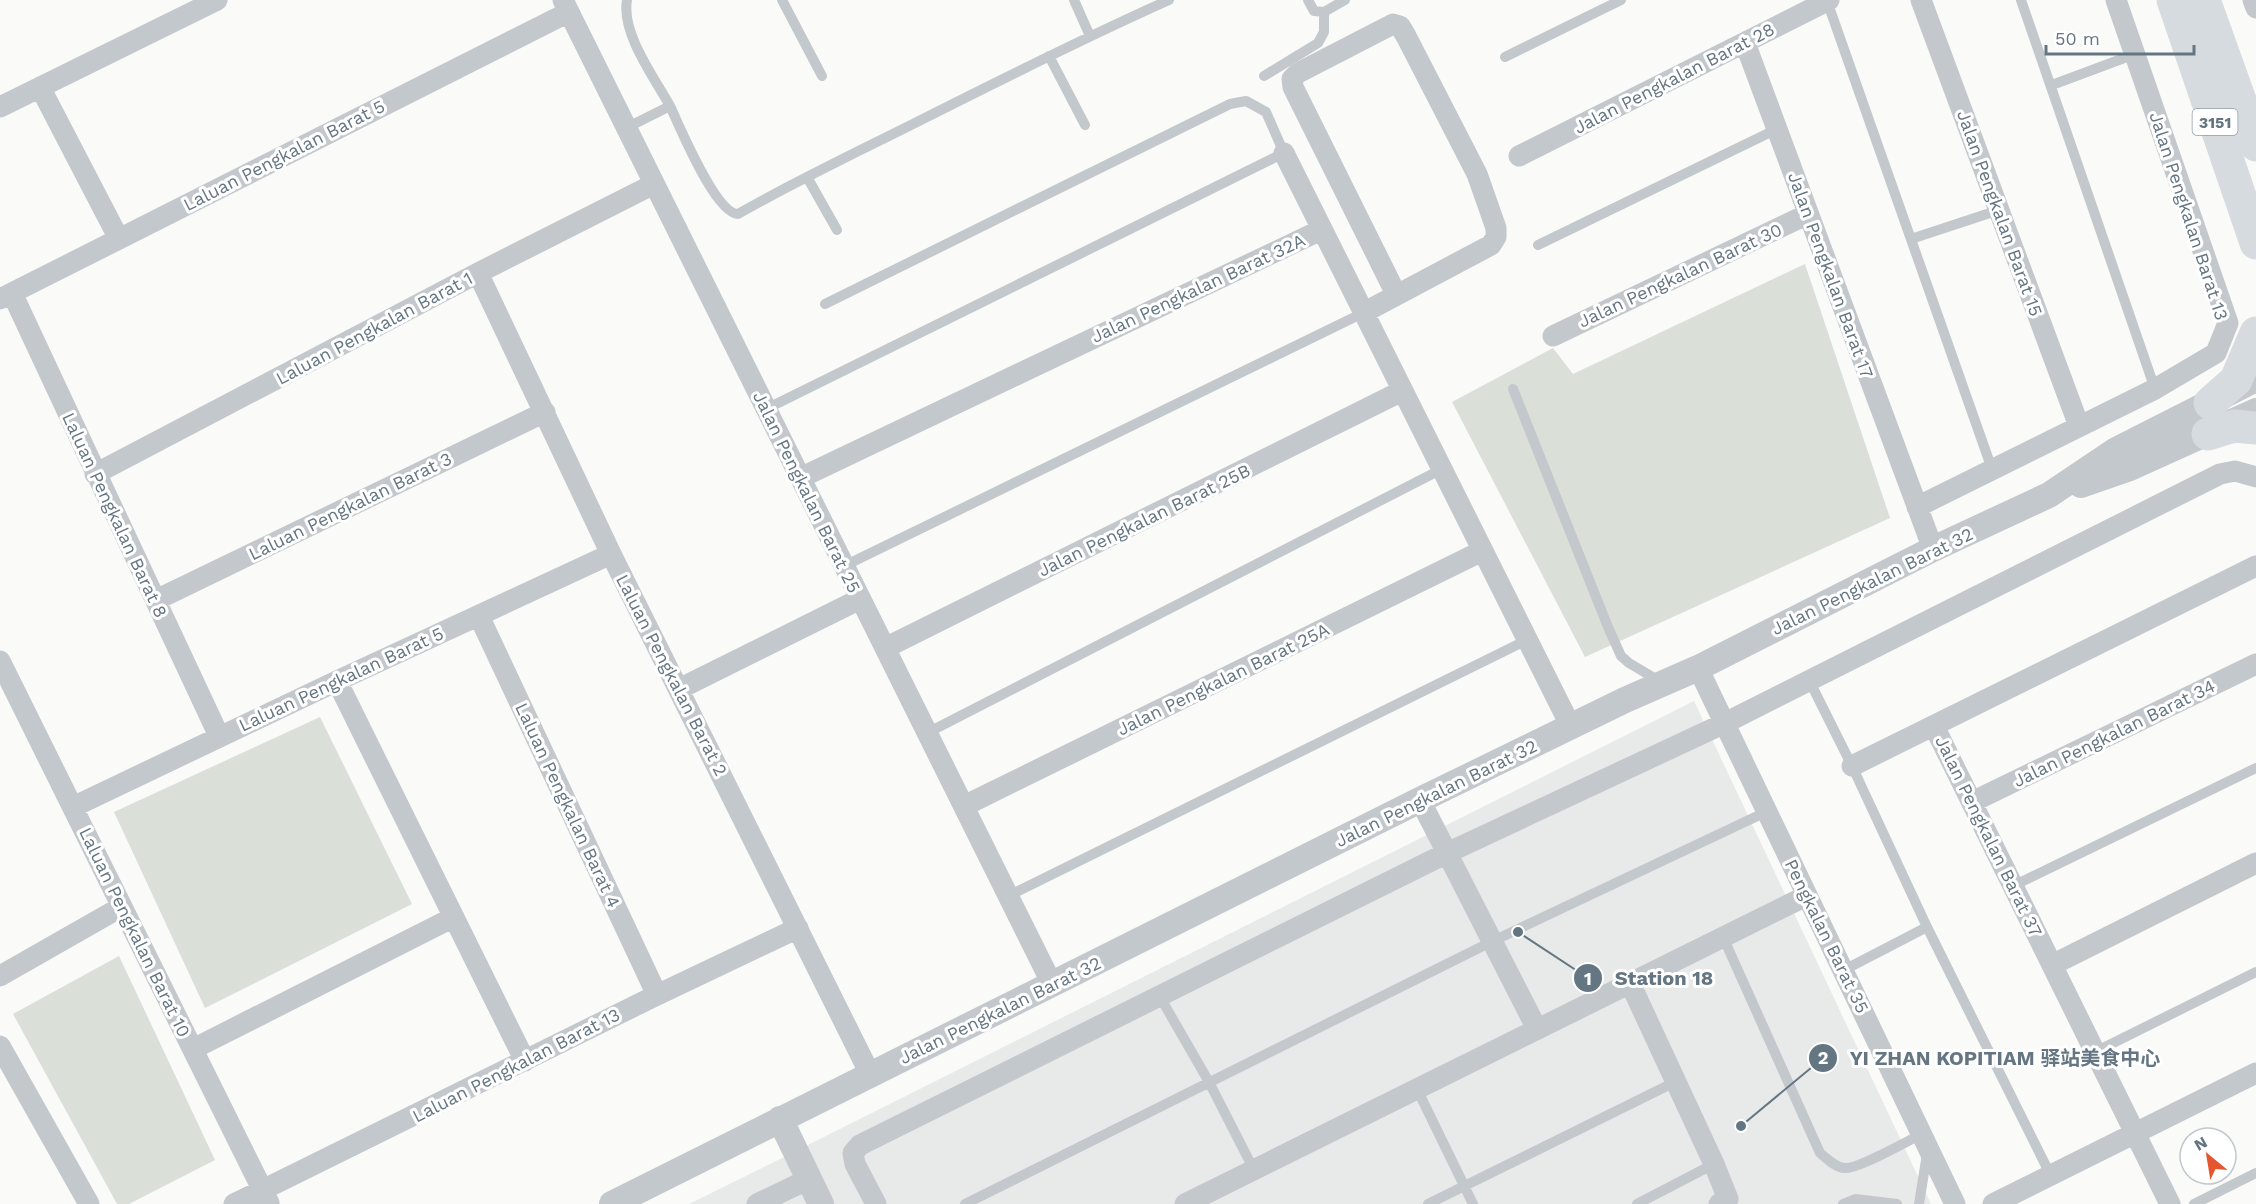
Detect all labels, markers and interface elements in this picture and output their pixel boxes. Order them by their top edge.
street label: Jalan Pengkalan Barat 28 [1570,18,1778,138]
scale bar [2046,18,2194,56]
text: 50 m [2055,28,2100,49]
street label: Laluan Pengkalan Barat 5 [180,95,388,215]
street label: Jalan Pengkalan Barat 15 [1953,107,2047,319]
street label: Jalan Pengkalan Barat 13 [2145,109,2233,323]
road number: 3151 [2192,109,2238,135]
street label: Jalan Pengkalan Barat 17 [1784,169,1878,381]
street label: Jalan Pengkalan Barat 30 [1575,218,1785,332]
street label: Jalan Pengkalan Barat 32A [1088,229,1308,347]
street label: Laluan Pengkalan Barat 1 [272,267,476,389]
street label: Jalan Pengkalan Barat 25 [749,388,865,596]
street label: Laluan Pengkalan Barat 8 [58,409,172,621]
street label: Laluan Pengkalan Barat 3 [245,448,455,564]
street label: Jalan Pengkalan Barat 25B [1035,459,1253,581]
street label: Jalan Pengkalan Barat 32 [1768,523,1976,639]
street label: Laluan Pengkalan Barat 2 [612,571,732,779]
street label: Jalan Pengkalan Barat 25A [1113,618,1333,740]
street label: Laluan Pengkalan Barat 5 [235,622,447,736]
street label: Jalan Pengkalan Barat 34 [2010,675,2218,791]
street label: Laluan Pengkalan Barat 4 [511,699,625,911]
street label: Jalan Pengkalan Barat 37 [1931,732,2047,940]
street label: Jalan Pengkalan Barat 32 [1332,735,1540,851]
street label: Laluan Pengkalan Barat 10 [75,824,195,1040]
street label: Pengkalan Barat 35 [1781,856,1873,1016]
street label: Jalan Pengkalan Barat 32 [896,952,1104,1068]
callout: Station 18 [1573,959,1726,997]
text: Station 18 [1615,966,1713,990]
text: 1 [1584,968,1592,989]
street label: Laluan Pengkalan Barat 13 [409,1003,623,1127]
callout: YI ZHAN KOPITIAM 驿站美食中心 [1808,1039,2173,1077]
text: YI ZHAN KOPITIAM 驿站美食中心 [1850,1046,2160,1070]
text: 2 [1818,1047,1828,1068]
north arrow [2178,1126,2238,1186]
text: N [2191,1132,2211,1155]

